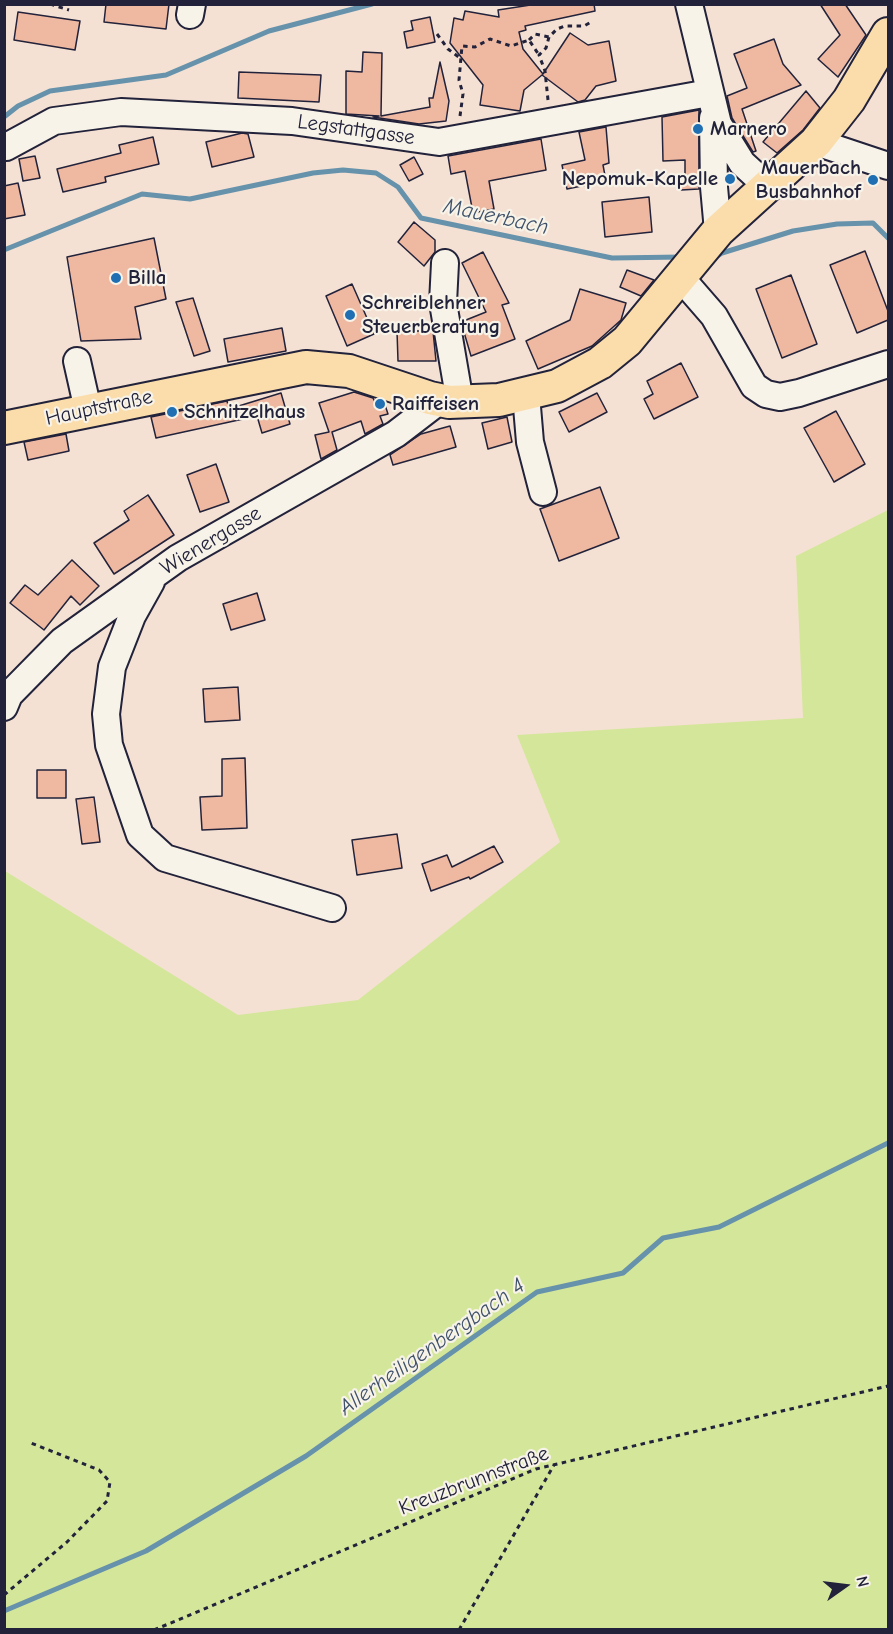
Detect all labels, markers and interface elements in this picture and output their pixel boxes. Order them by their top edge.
street label: Legstattgasse [296,109,416,151]
place label: Marnero [710,116,787,142]
marker: Marnero [691,122,705,136]
place label: Mauerbach Busbahnhof [756,155,861,205]
place label: Nepomuk-Kapelle [562,166,718,192]
marker: Nepomuk-Kapelle [723,172,737,186]
marker: Mauerbach Busbahnhof [866,173,880,187]
water label: Mauerbach [441,193,551,241]
place label: Billa [128,265,167,291]
marker: Billa [109,271,123,285]
place label: Schreiblehner Steuerberatung [362,290,500,340]
marker: Schreiblehner Steuerberatung [343,308,357,322]
street label: Hauptstraße [43,384,155,432]
place label: Raiffeisen [392,391,479,417]
marker: Raiffeisen [373,397,387,411]
place label: Schnitzelhaus [184,399,305,425]
marker: Schnitzelhaus [165,405,179,419]
street label: Wienergasse [156,501,266,581]
water label: Allerheiligenbergbach 4 [334,1273,530,1421]
street label: Kreuzbrunnstraße [395,1441,553,1521]
north arrow [815,1556,875,1616]
text: N [852,1574,872,1589]

